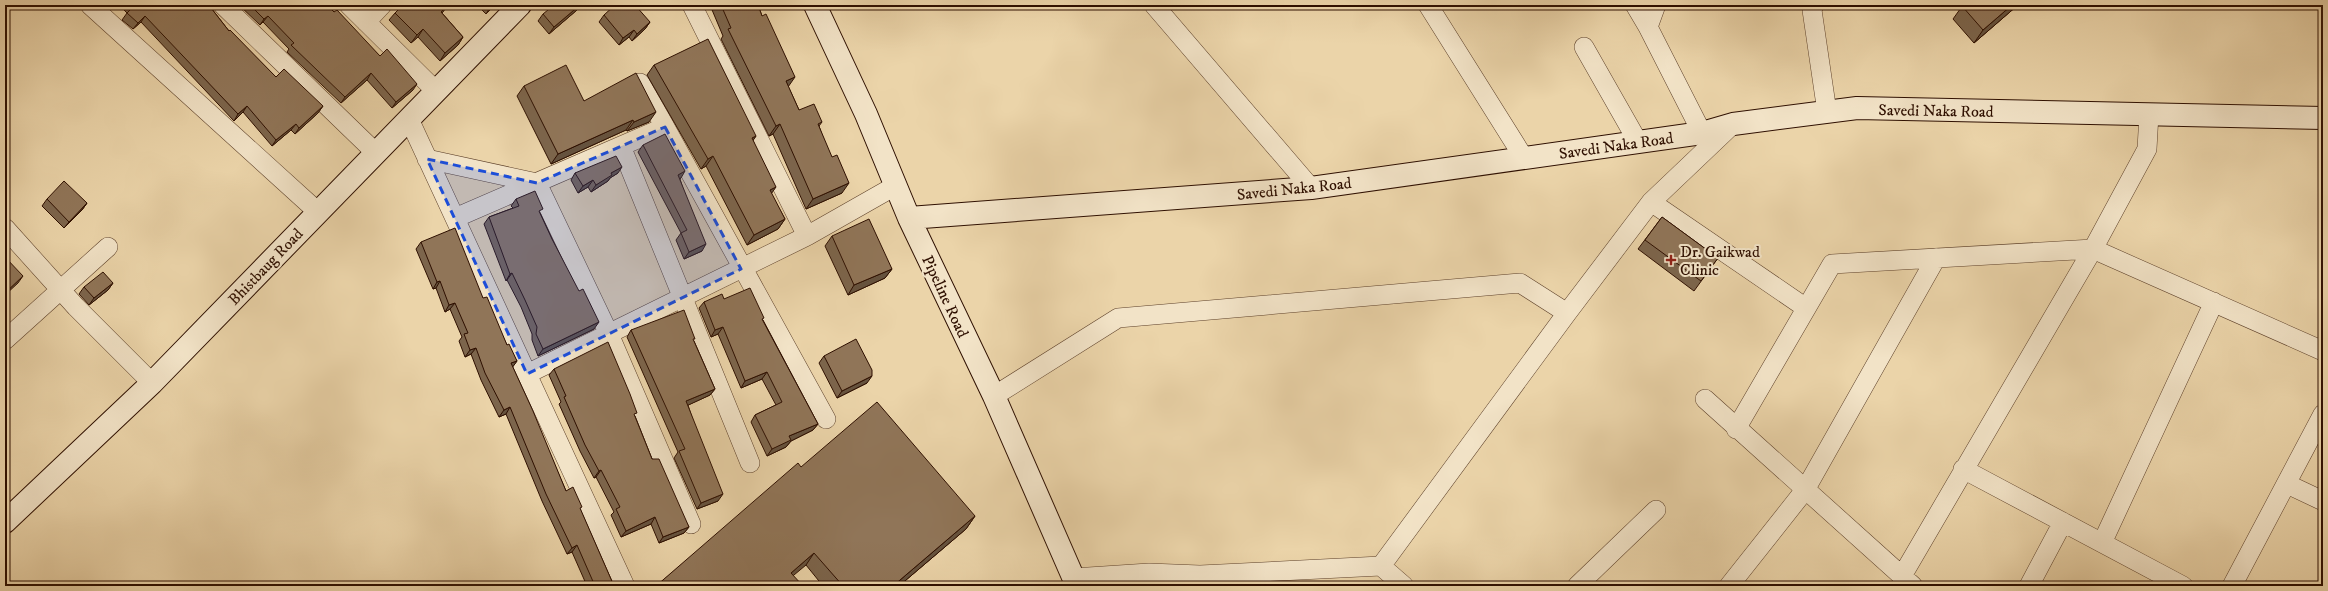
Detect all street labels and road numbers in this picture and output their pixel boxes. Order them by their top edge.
street label: Savedi Naka Road [1878,100,1994,122]
street label: Savedi Naka Road [1558,128,1675,164]
street label: Savedi Naka Road [1236,173,1352,205]
street label: Bhistbaug Road [224,224,307,309]
street label: Pipeline Road [917,252,973,341]

